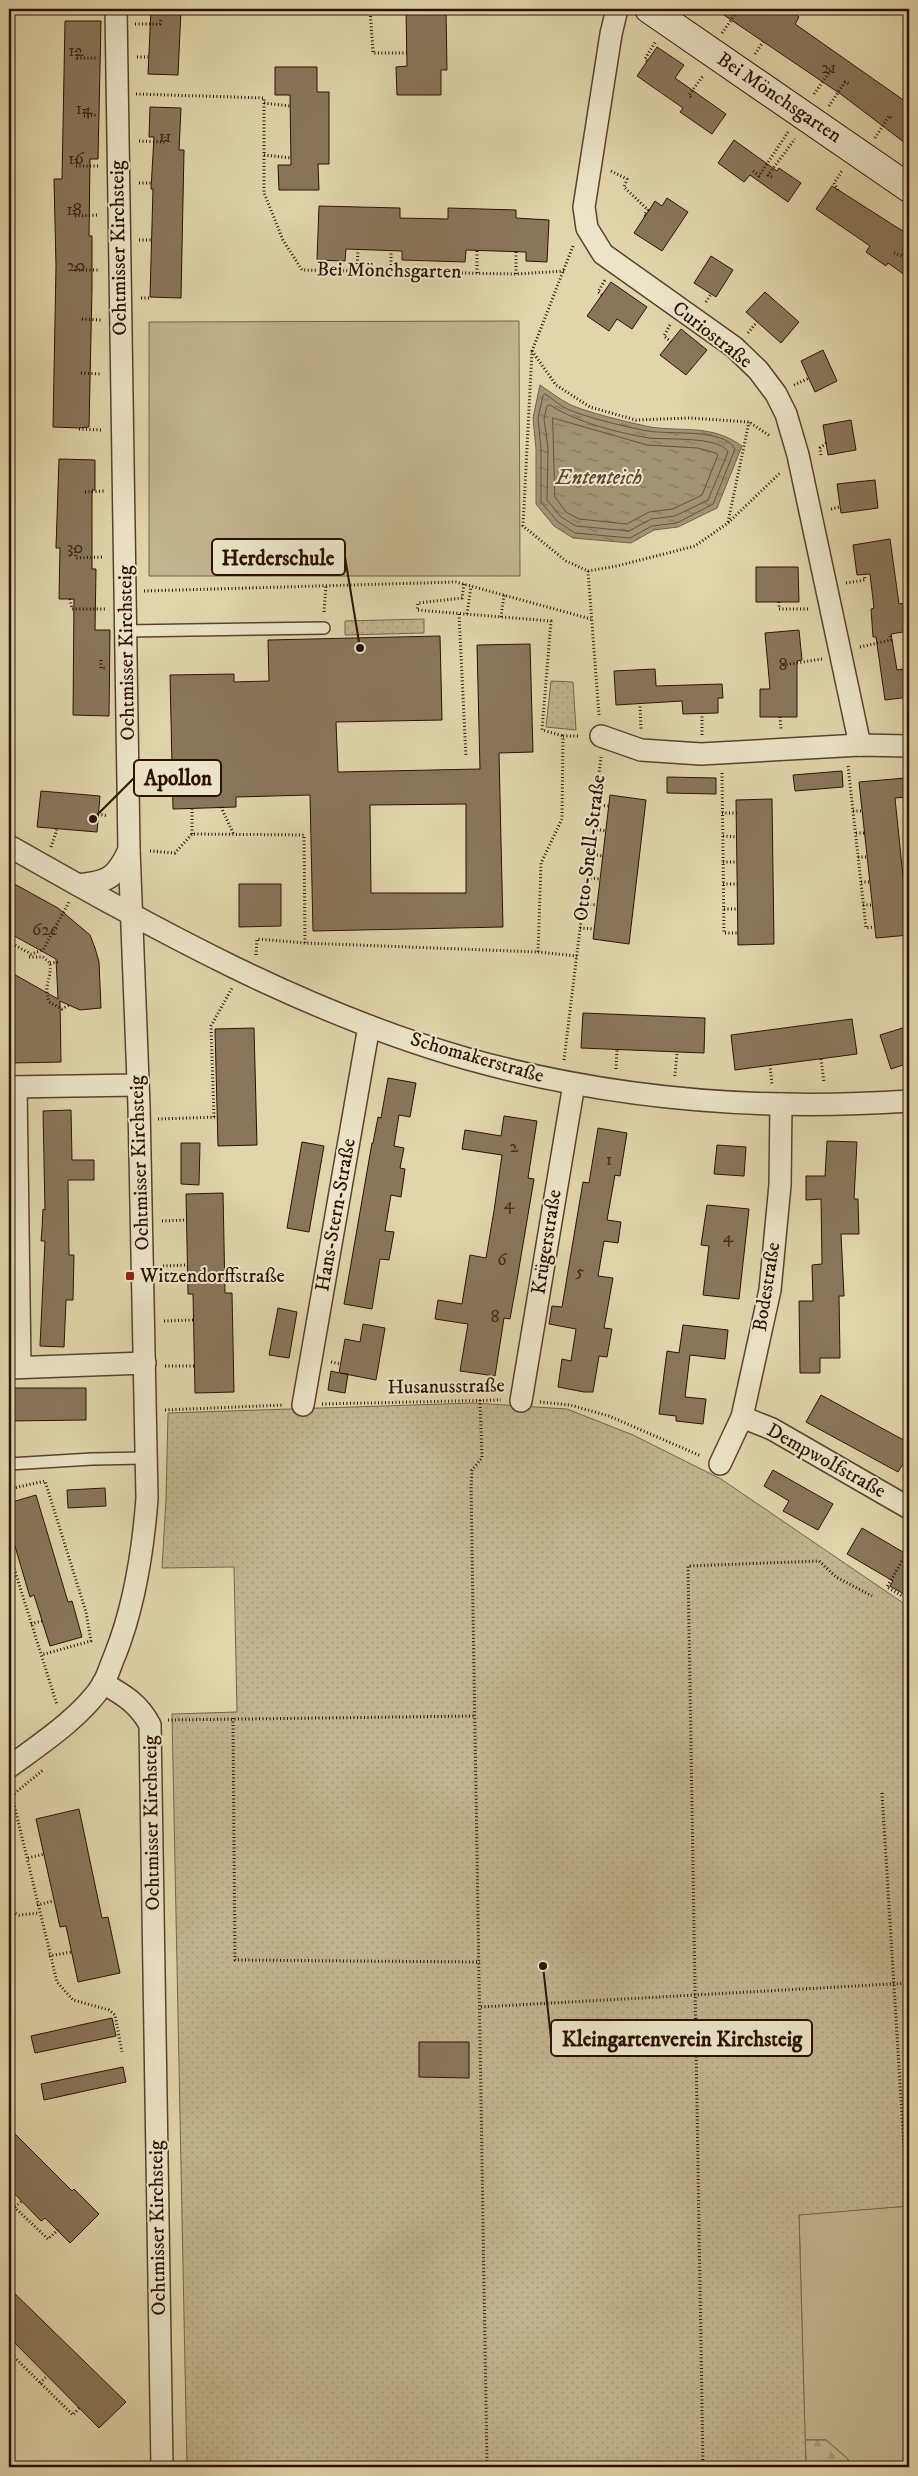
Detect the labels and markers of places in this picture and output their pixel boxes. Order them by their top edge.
callout: Herderschule [212,539,345,575]
callout: Apollon [134,760,221,796]
place label: Witzendorffstraße [139,1264,285,1289]
marker: Witzendorffstraße [124,1270,136,1282]
callout: Kleingartenverein Kirchsteig [551,2020,812,2056]

